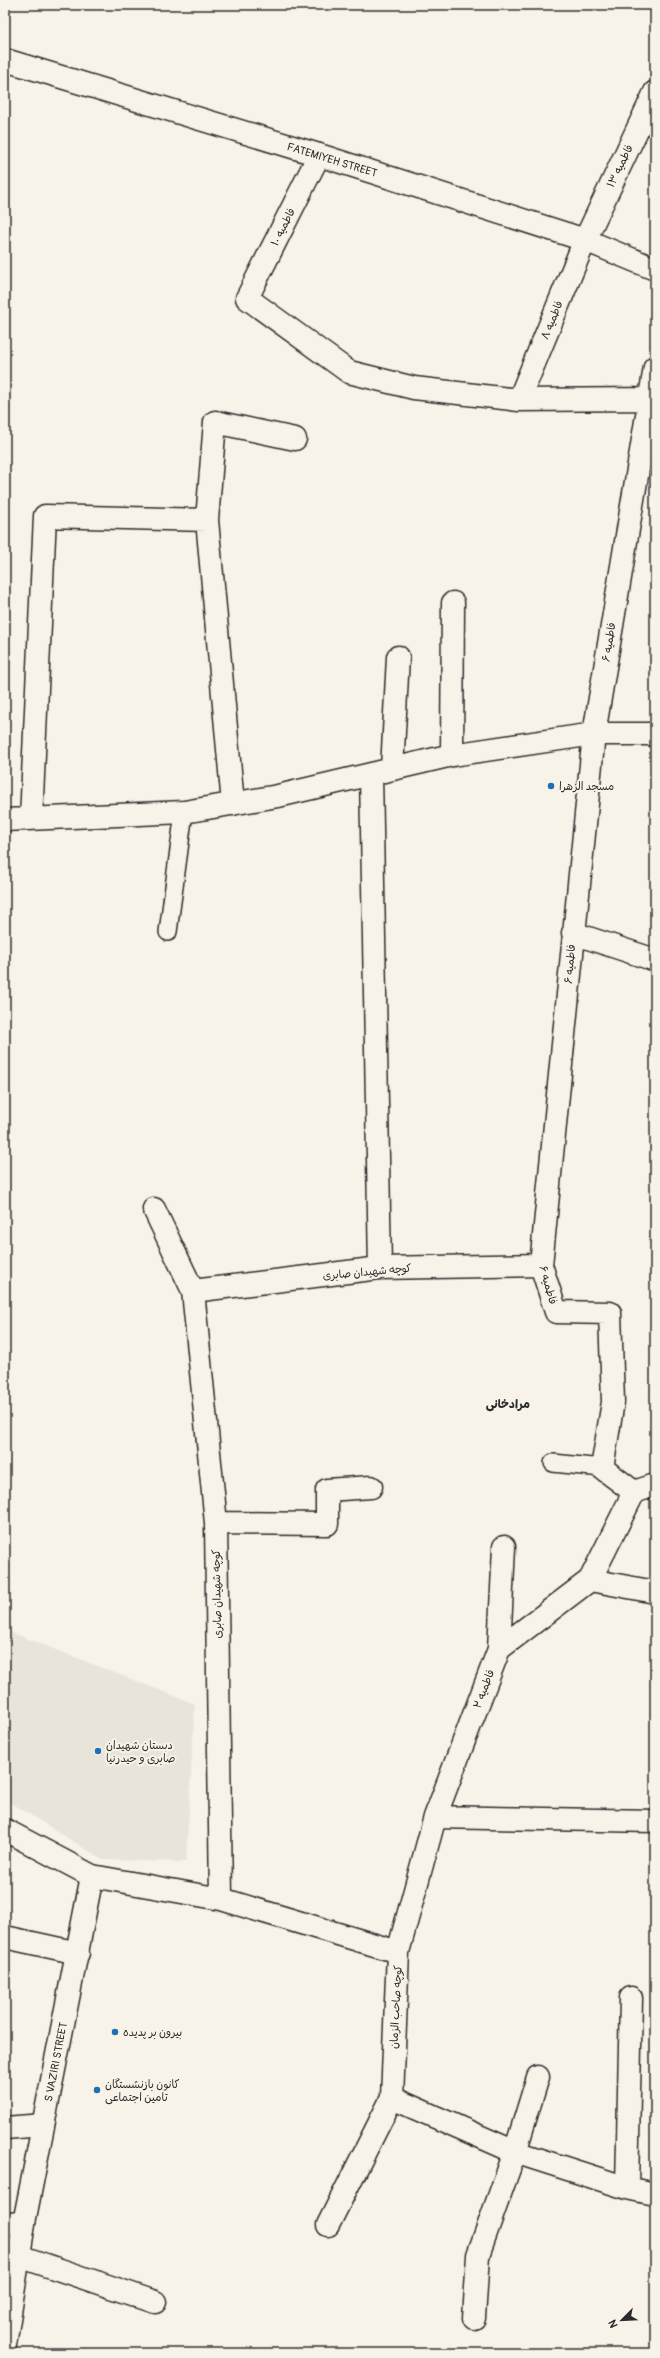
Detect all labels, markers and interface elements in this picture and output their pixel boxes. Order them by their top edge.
street label: FATEMIYEH STREET [285,140,379,180]
street label: فاطمیه ۱۳ [604,142,636,190]
street label: فاطمیه ۱۰ [268,206,298,248]
street label: فاطمیه ۸ [538,299,566,341]
street label: فاطمیه ۶ [599,621,619,663]
place label: مسجد الزهرا [559,780,614,793]
marker: مسجد الزهرا [546,781,556,791]
street label: فاطمیه ۶ [562,944,578,984]
street label: کوچه شهیدان صابری [322,1262,412,1283]
street label: فاطمیه ۶ [536,1264,560,1306]
district label: مرادخانی [486,1397,530,1412]
street label: کوچه شهیدان صابری [210,1549,225,1639]
street label: فاطمیه ۲ [471,1668,497,1710]
place label: دبستان شهیدان صابری و حیدرنیا [106,1739,175,1766]
marker: دبستان شهیدان صابری و حیدرنیا [93,1746,103,1756]
street label: کوچه صاحب الزمان [387,1964,406,2049]
street label: S VAZIRI STREET [42,2021,70,2103]
place label: بیرون بر پدیده [123,2026,182,2040]
marker: بیرون بر پدیده [110,2027,120,2037]
place label: کانون بازنشستگان تامین اجتماعی [105,2078,180,2105]
marker: کانون بازنشستگان تامین اجتماعی [92,2085,102,2095]
north arrow [602,2300,642,2340]
text: N [606,2317,621,2330]

